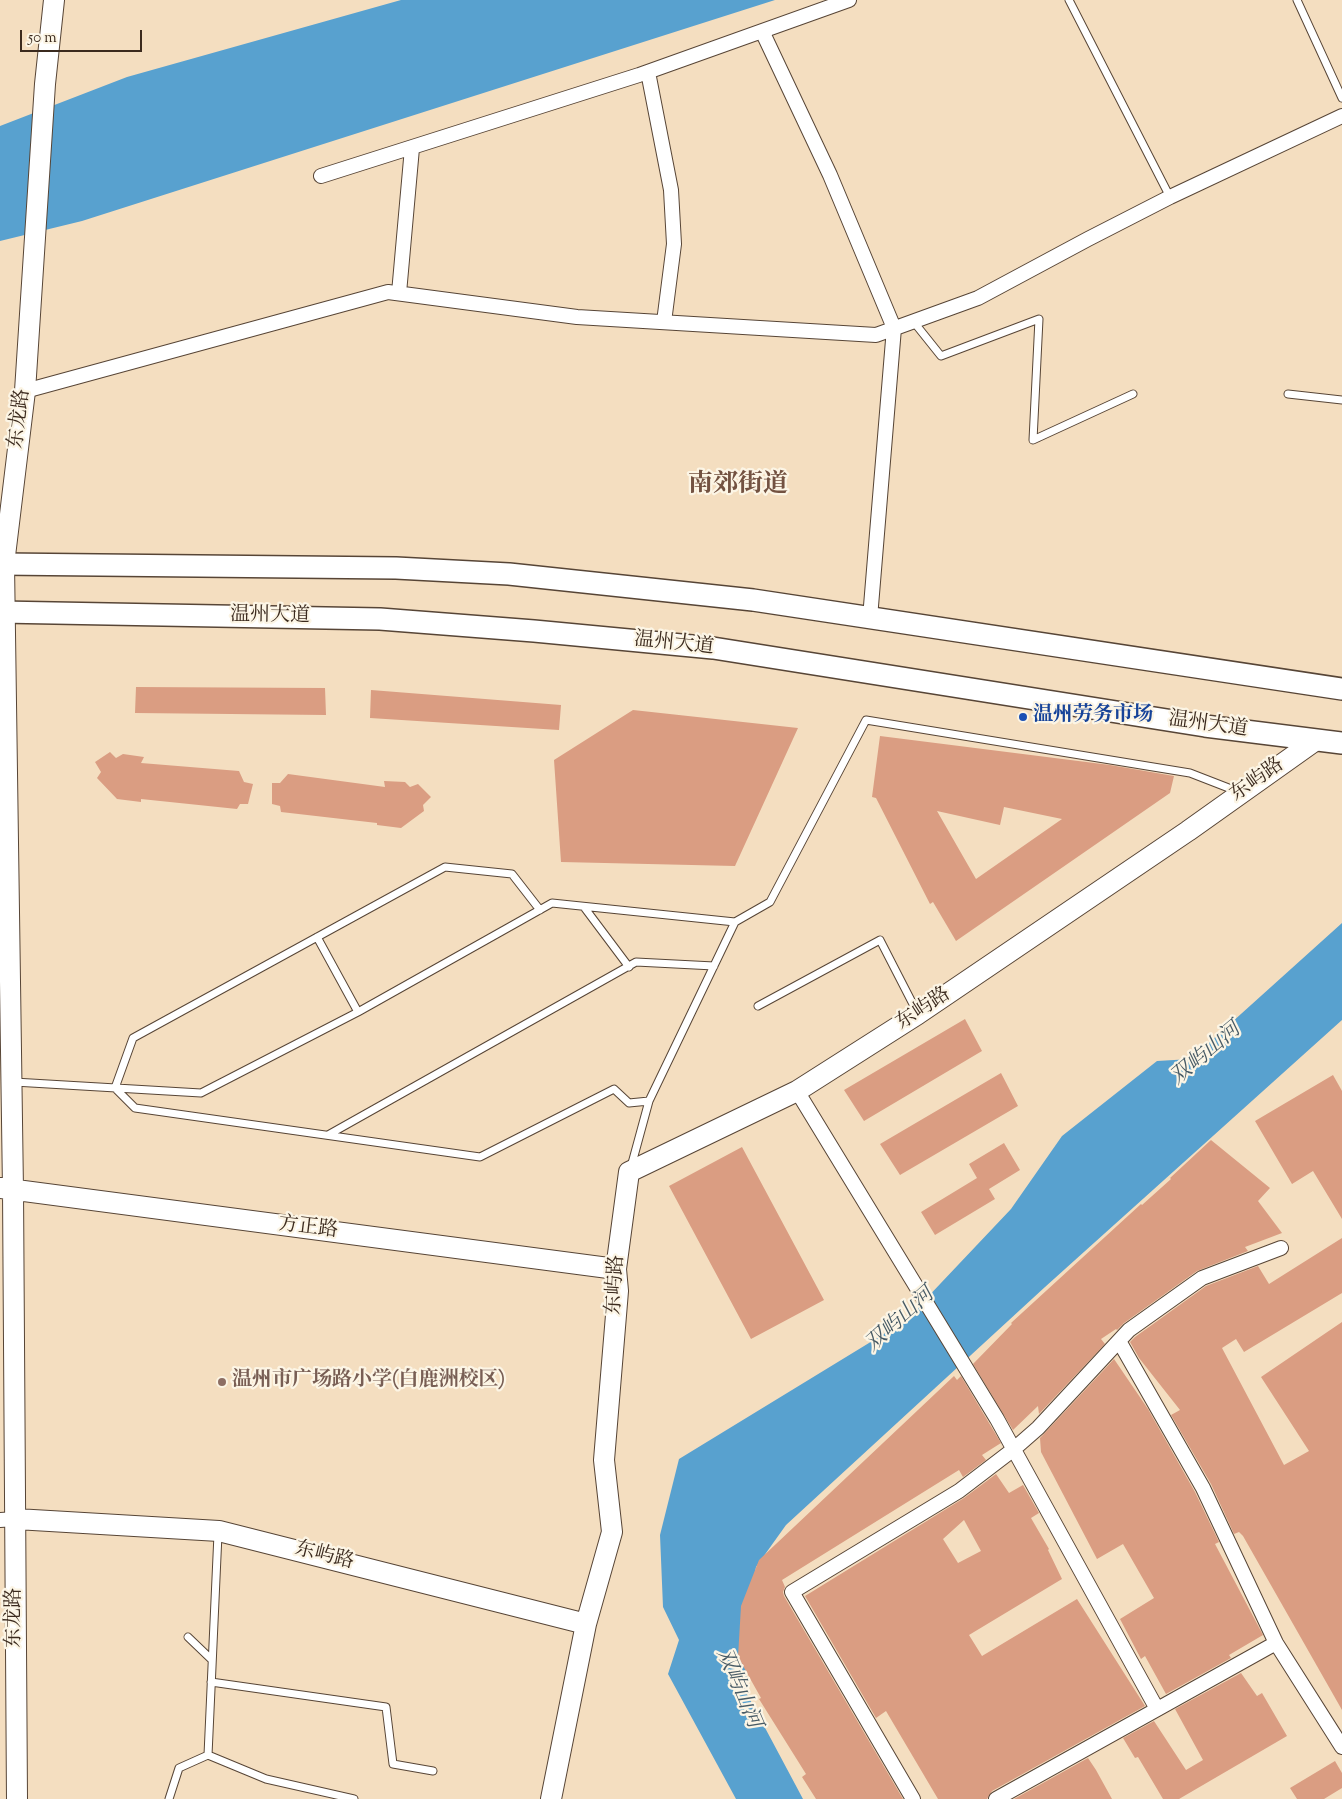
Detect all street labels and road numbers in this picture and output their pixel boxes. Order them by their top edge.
street label: 东龙路 [5,388,37,450]
street label: 温州大道 [230,604,310,630]
street label: 温州大道 [633,629,715,661]
street label: 温州大道 [1167,709,1249,743]
street label: 东屿路 [1227,754,1289,808]
street label: 东屿路 [892,984,956,1036]
street label: 方正路 [277,1213,339,1245]
street label: 东屿路 [603,1254,631,1316]
street label: 东屿路 [292,1538,356,1576]
street label: 东龙路 [4,1588,28,1648]

